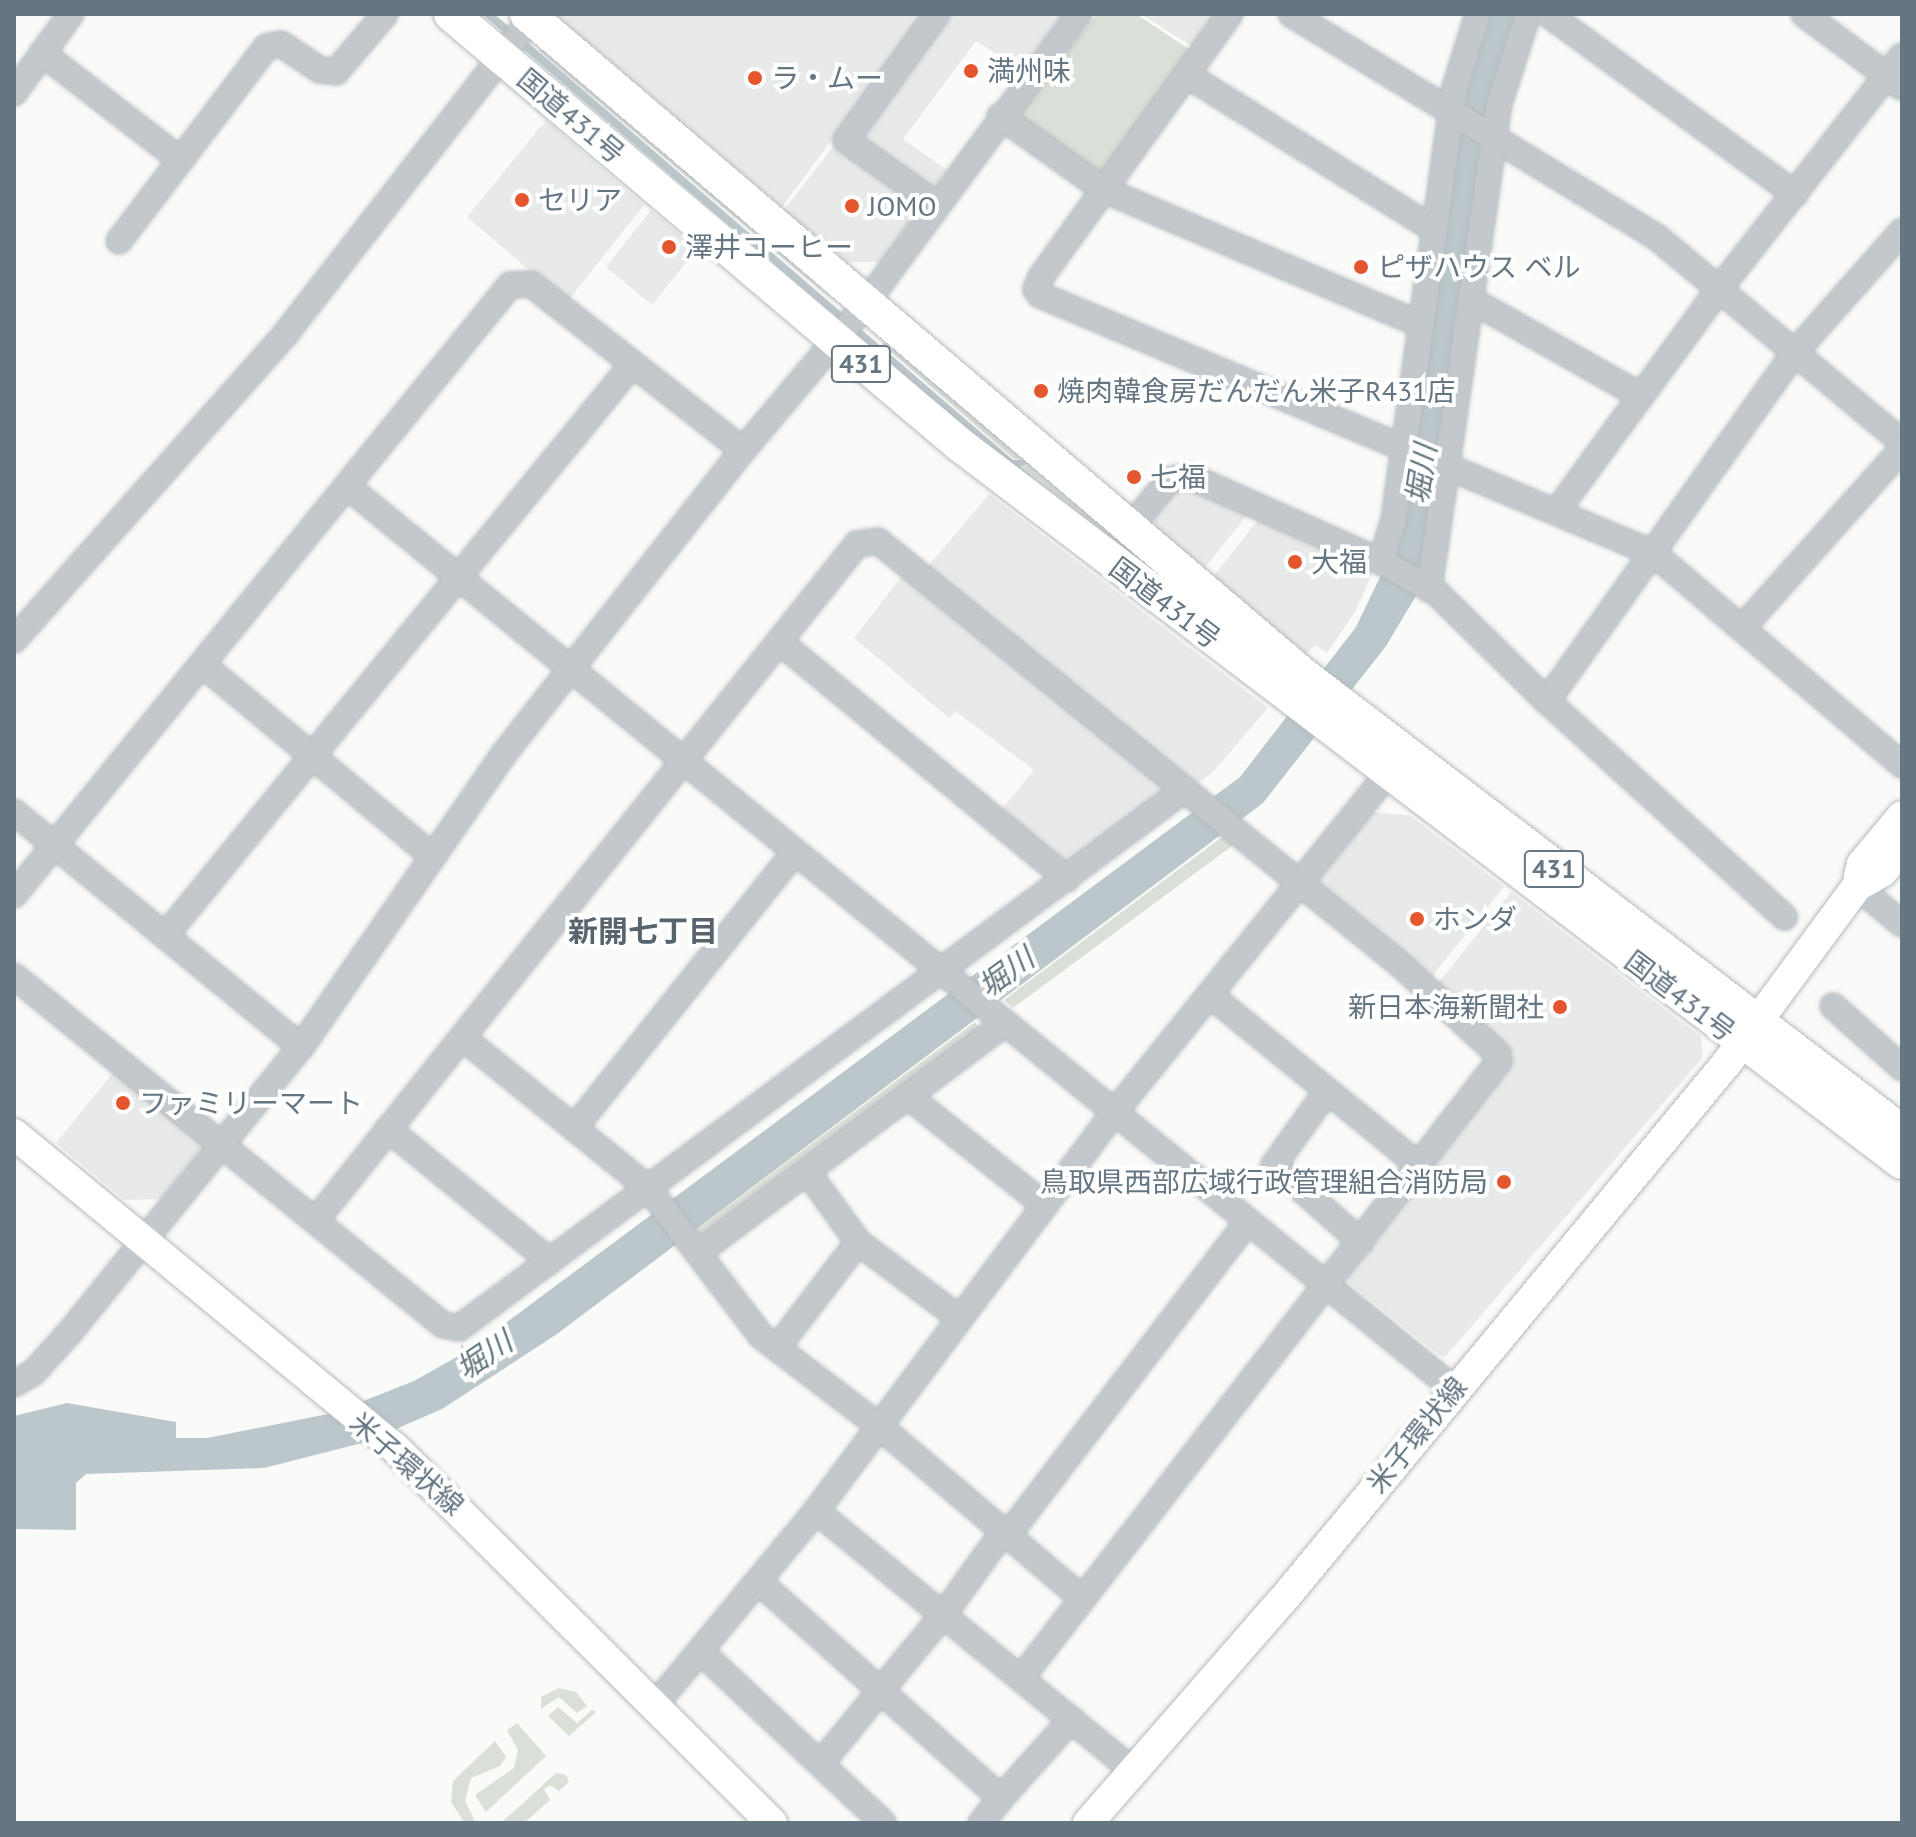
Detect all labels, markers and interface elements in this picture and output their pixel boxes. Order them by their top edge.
place label: 満州味 [987,54,1071,88]
street label: 国道431号 [510,61,632,171]
place label: ラ・ムー [771,61,883,95]
marker: 満州味 [962,62,980,80]
marker: ラ・ムー [746,69,764,87]
place label: セリア [538,183,622,217]
place label: JOMO [868,189,937,223]
marker: セリア [513,191,531,209]
marker: JOMO [843,197,861,215]
place label: 澤井コーヒー [685,230,853,264]
marker: 澤井コーヒー [660,238,678,256]
place label: ピザハウス ベル [1377,250,1580,284]
marker: ピザハウス ベル [1352,258,1370,276]
road number: 431 [829,342,893,386]
place label: 焼肉韓食房だんだん米子R431店 [1057,374,1455,408]
marker: 焼肉韓食房だんだん米子R431店 [1032,382,1050,400]
water label: 堀川 [1399,442,1443,506]
place label: 七福 [1150,460,1206,494]
marker: 七福 [1125,468,1143,486]
place label: 大福 [1311,545,1367,579]
street label: 国道431号 [1103,551,1227,655]
marker: 大福 [1286,553,1304,571]
road number: 431 [1522,847,1586,891]
place label: ホンダ [1433,902,1517,936]
marker: ホンダ [1408,910,1426,928]
district label: 新開七丁目 [568,913,718,949]
water label: 堀川 [971,940,1041,1004]
street label: 国道431号 [1618,944,1742,1048]
place label: 新日本海新聞社 [1348,990,1544,1024]
marker: 新日本海新聞社 [1551,998,1569,1016]
place label: ファミリーマート [139,1086,363,1120]
marker: ファミリーマート [114,1094,132,1112]
place label: 鳥取県西部広域行政管理組合消防局 [1040,1165,1488,1199]
marker: 鳥取県西部広域行政管理組合消防局 [1495,1173,1513,1191]
water label: 堀川 [449,1323,519,1387]
street label: 米子環状線 [1360,1370,1474,1500]
street label: 米子環状線 [343,1405,471,1523]

